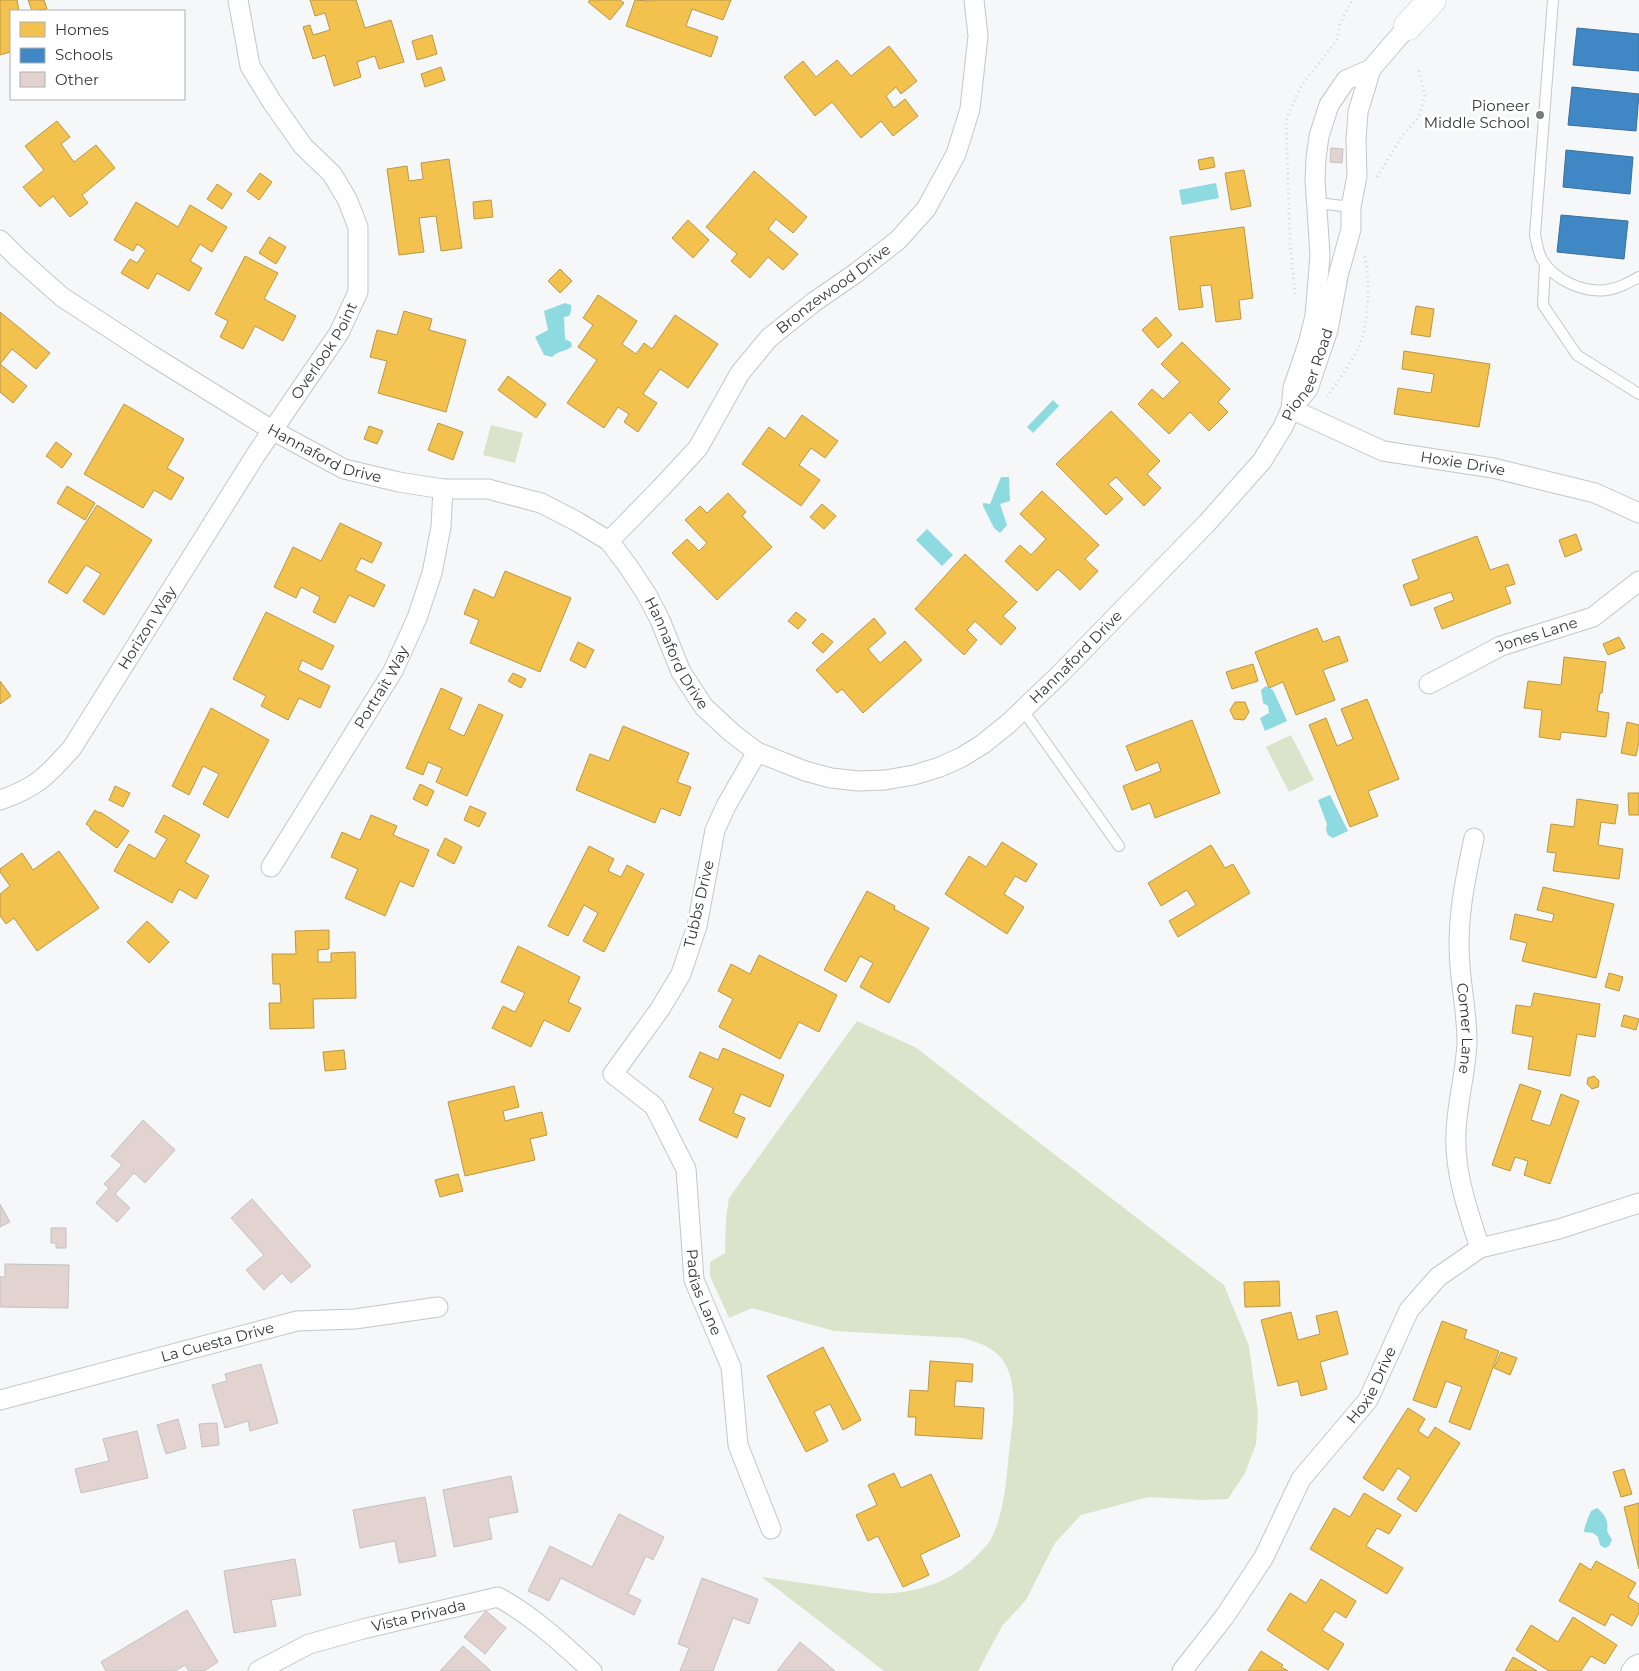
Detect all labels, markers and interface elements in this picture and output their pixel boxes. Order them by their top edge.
legend [10,10,185,100]
text: Homes [55,20,109,39]
text: Schools [55,45,113,64]
text: Other [55,70,99,89]
place label: Pioneer Middle School [1424,96,1530,132]
marker: Pioneer Middle School [1534,109,1546,121]
street label: Bronzewood Drive [772,240,894,338]
street label: Overlook Point [286,299,361,403]
street label: Pioneer Road [1277,326,1337,424]
street label: Hannaford Drive [264,419,383,487]
street label: Hoxie Drive [1419,447,1507,480]
street label: Horizon Way [114,582,181,673]
street label: Hannaford Drive [641,593,713,713]
street label: Hannaford Drive [1025,606,1126,707]
street label: Jones Lane [1491,612,1580,657]
street label: Portrait Way [349,642,413,732]
street label: Tubbs Drive [679,858,718,950]
street label: Comer Lane [1453,982,1477,1075]
street label: Padias Lane [683,1248,726,1338]
street label: La Cuesta Drive [159,1318,276,1366]
street label: Hoxie Drive [1342,1344,1400,1427]
street label: Vista Privada [370,1595,468,1636]

